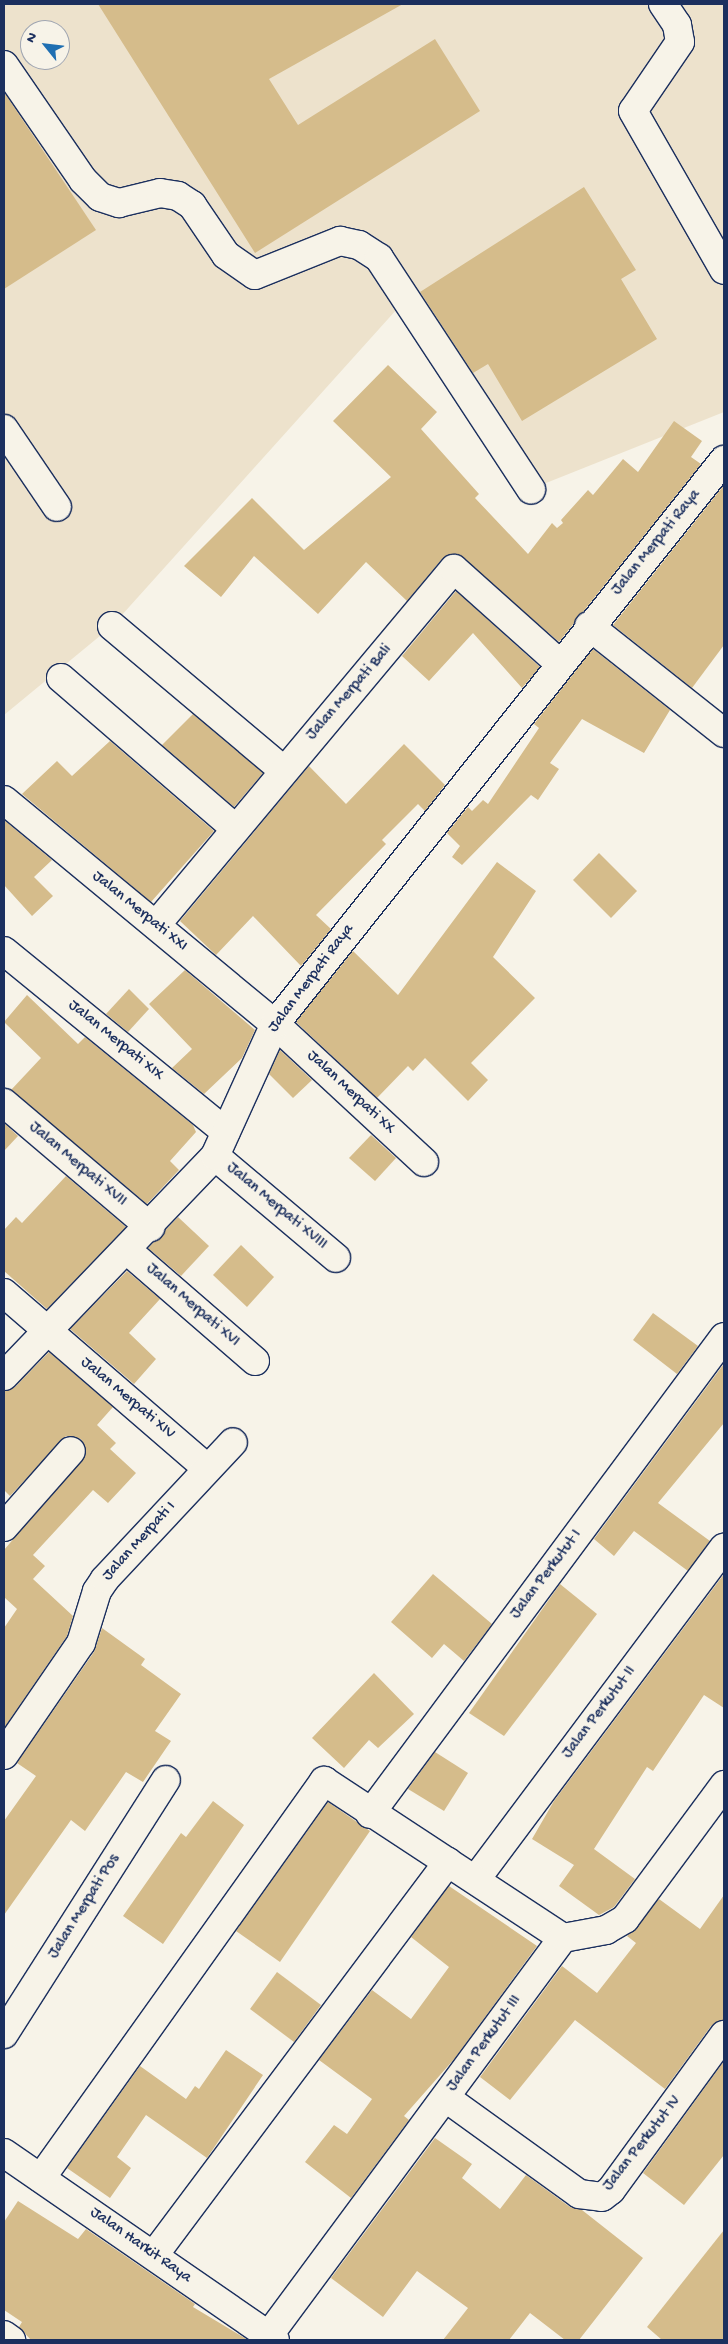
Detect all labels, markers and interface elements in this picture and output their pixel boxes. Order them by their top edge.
north arrow [20,20,70,70]
text: N [23,30,42,46]
street label: Jalan Merpati Raya [608,486,706,600]
street label: Jalan Merpati Bali [303,641,397,745]
street label: Jalan Merpati XXI [87,868,191,956]
street label: Jalan Merpati Raya [265,921,359,1037]
street label: Jalan Merpati XIX [63,997,167,1085]
street label: Jalan Merpati XX [302,1047,398,1139]
street label: Jalan Merpati XVII [24,1119,130,1211]
street label: Jalan Merpati XVIII [222,1159,330,1255]
street label: Jalan Merpati XVI [141,1260,243,1352]
street label: Jalan Merpati XIV [76,1354,178,1444]
street label: Jalan Merpati I [99,1498,181,1586]
street label: Jalan Perkutut I [507,1527,587,1623]
street label: Jalan Perkutut II [559,1663,641,1763]
street label: Jalan Merpati Pos [45,1851,125,1963]
street label: Jalan Perkutut III [444,1992,526,2096]
street label: Jalan Perkutut IV [600,2093,686,2195]
street label: Jalan Harkit Raya [85,2204,195,2288]

